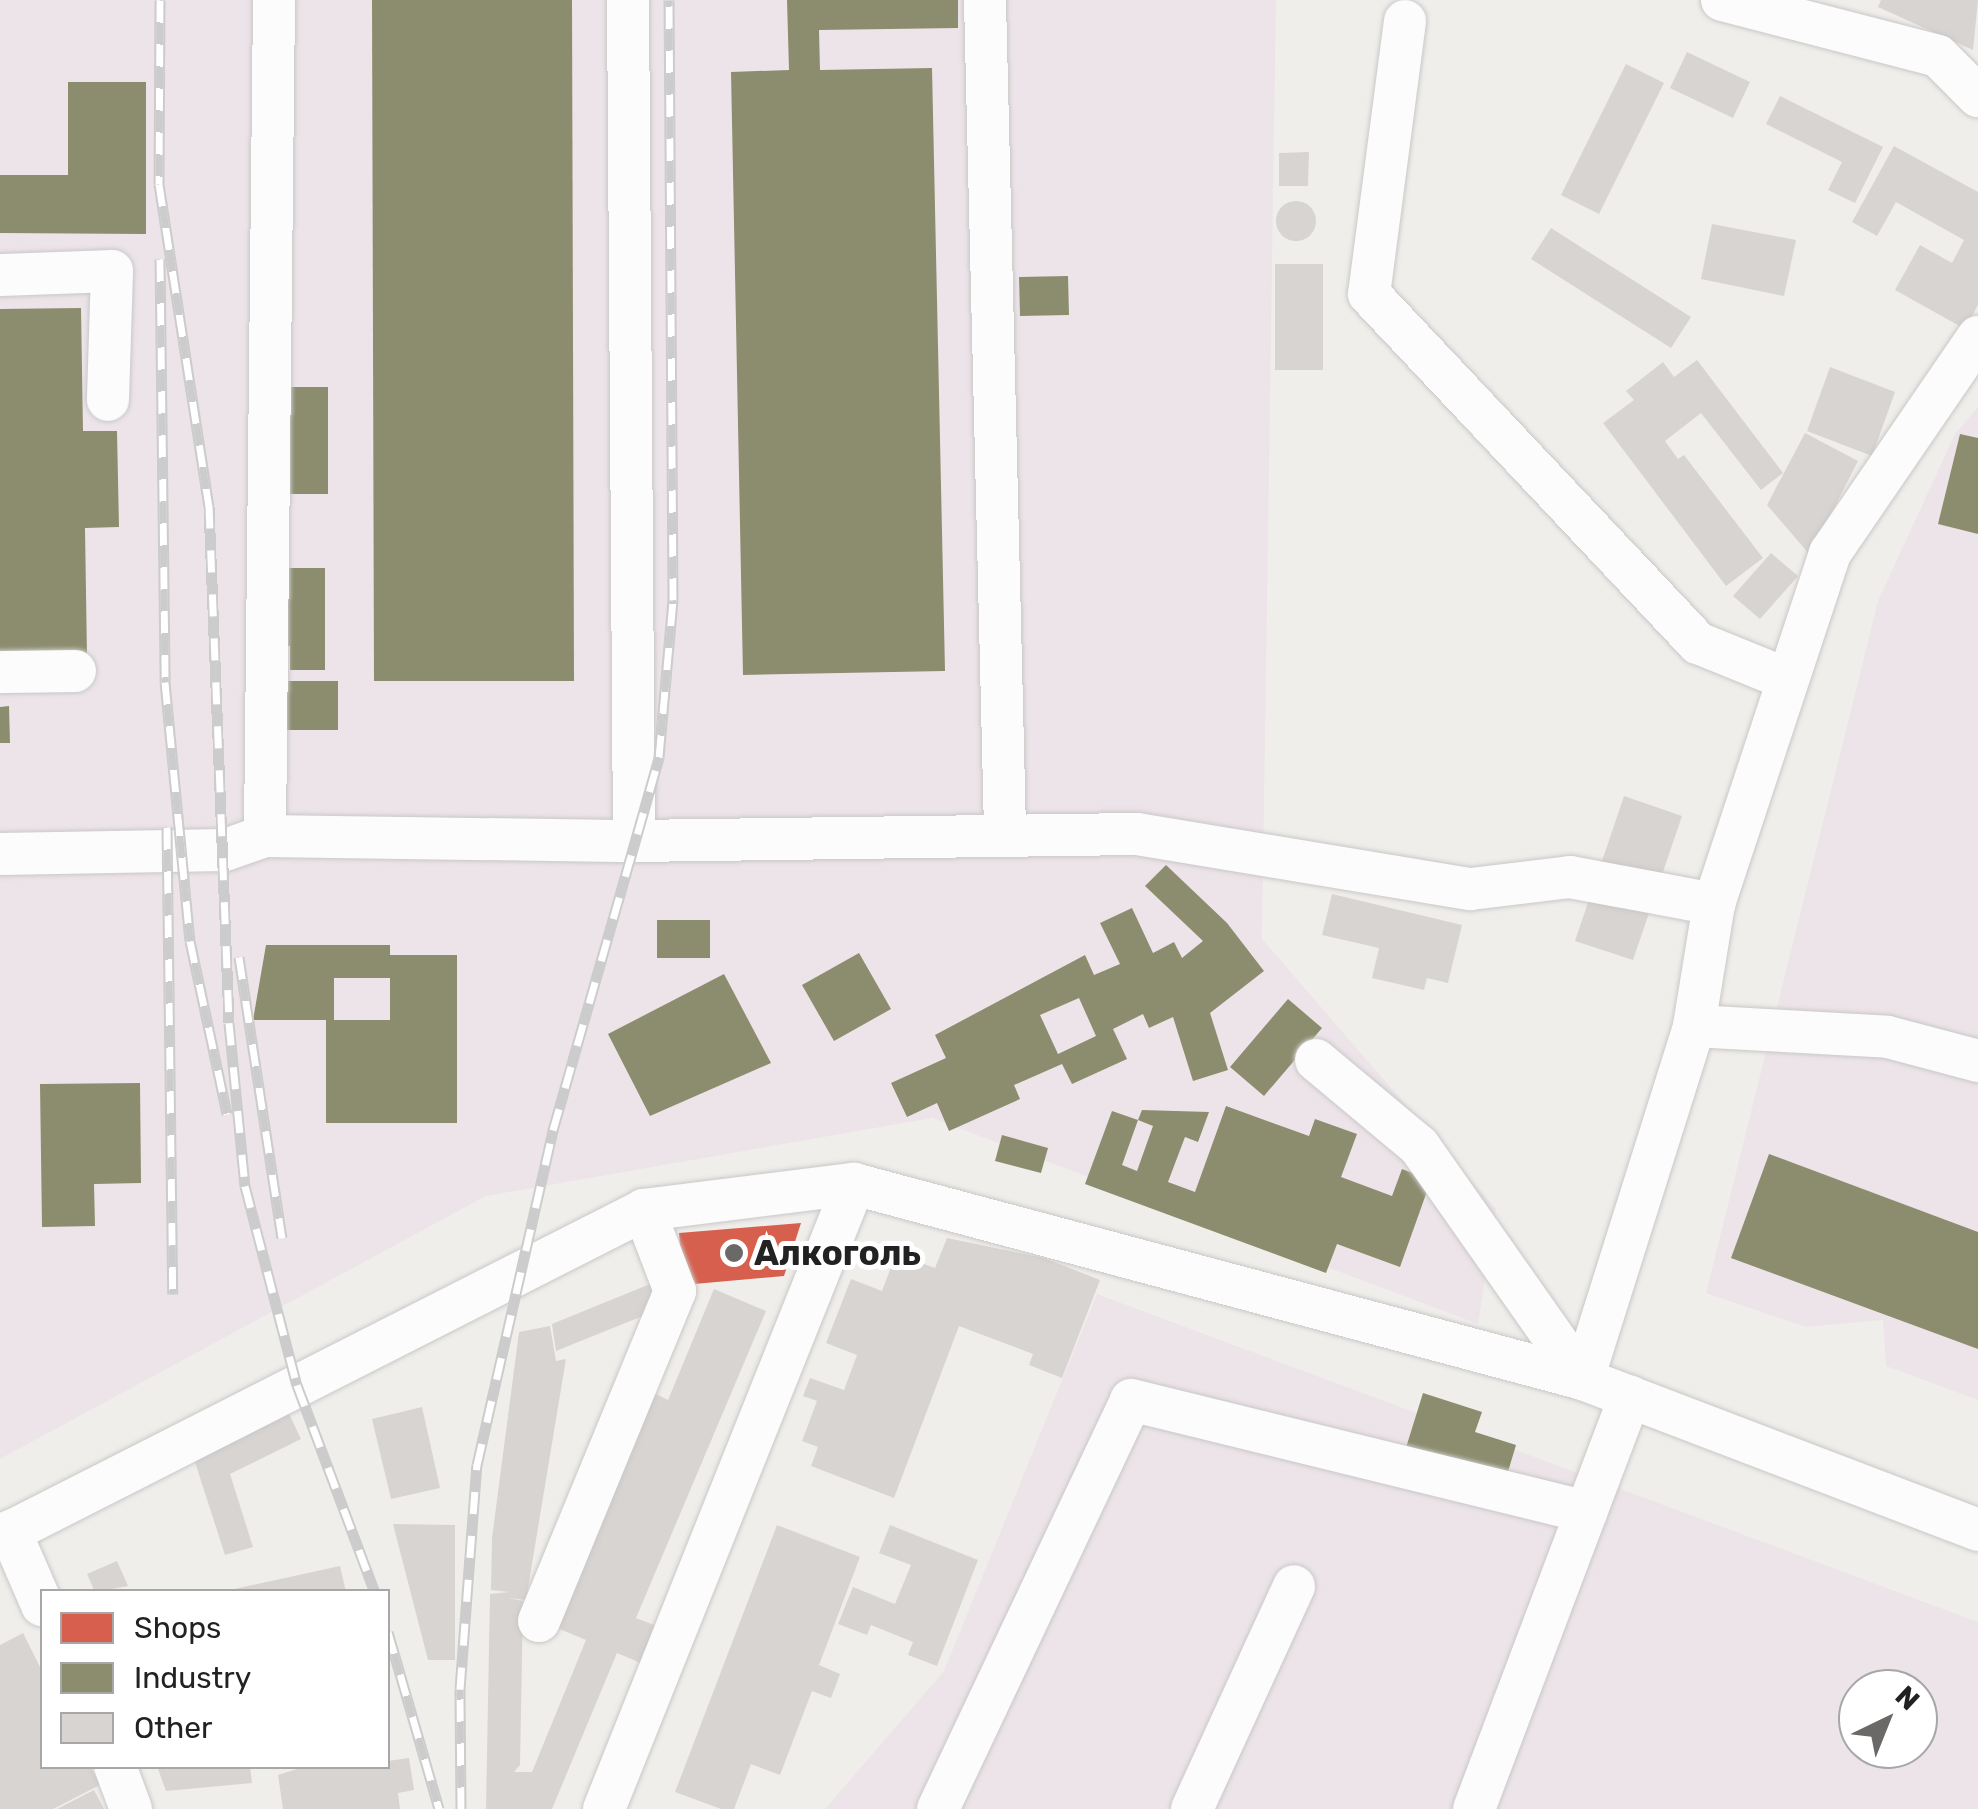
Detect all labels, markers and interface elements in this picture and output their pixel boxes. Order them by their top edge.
place label: Алкоголь [754,1232,921,1274]
marker: Алкоголь [723,1242,745,1264]
legend [40,1589,390,1769]
text: Shops [134,1610,221,1646]
text: Industry [134,1660,251,1696]
north arrow [1838,1669,1938,1769]
text: N [1889,1679,1926,1717]
text: Other [134,1710,213,1746]

